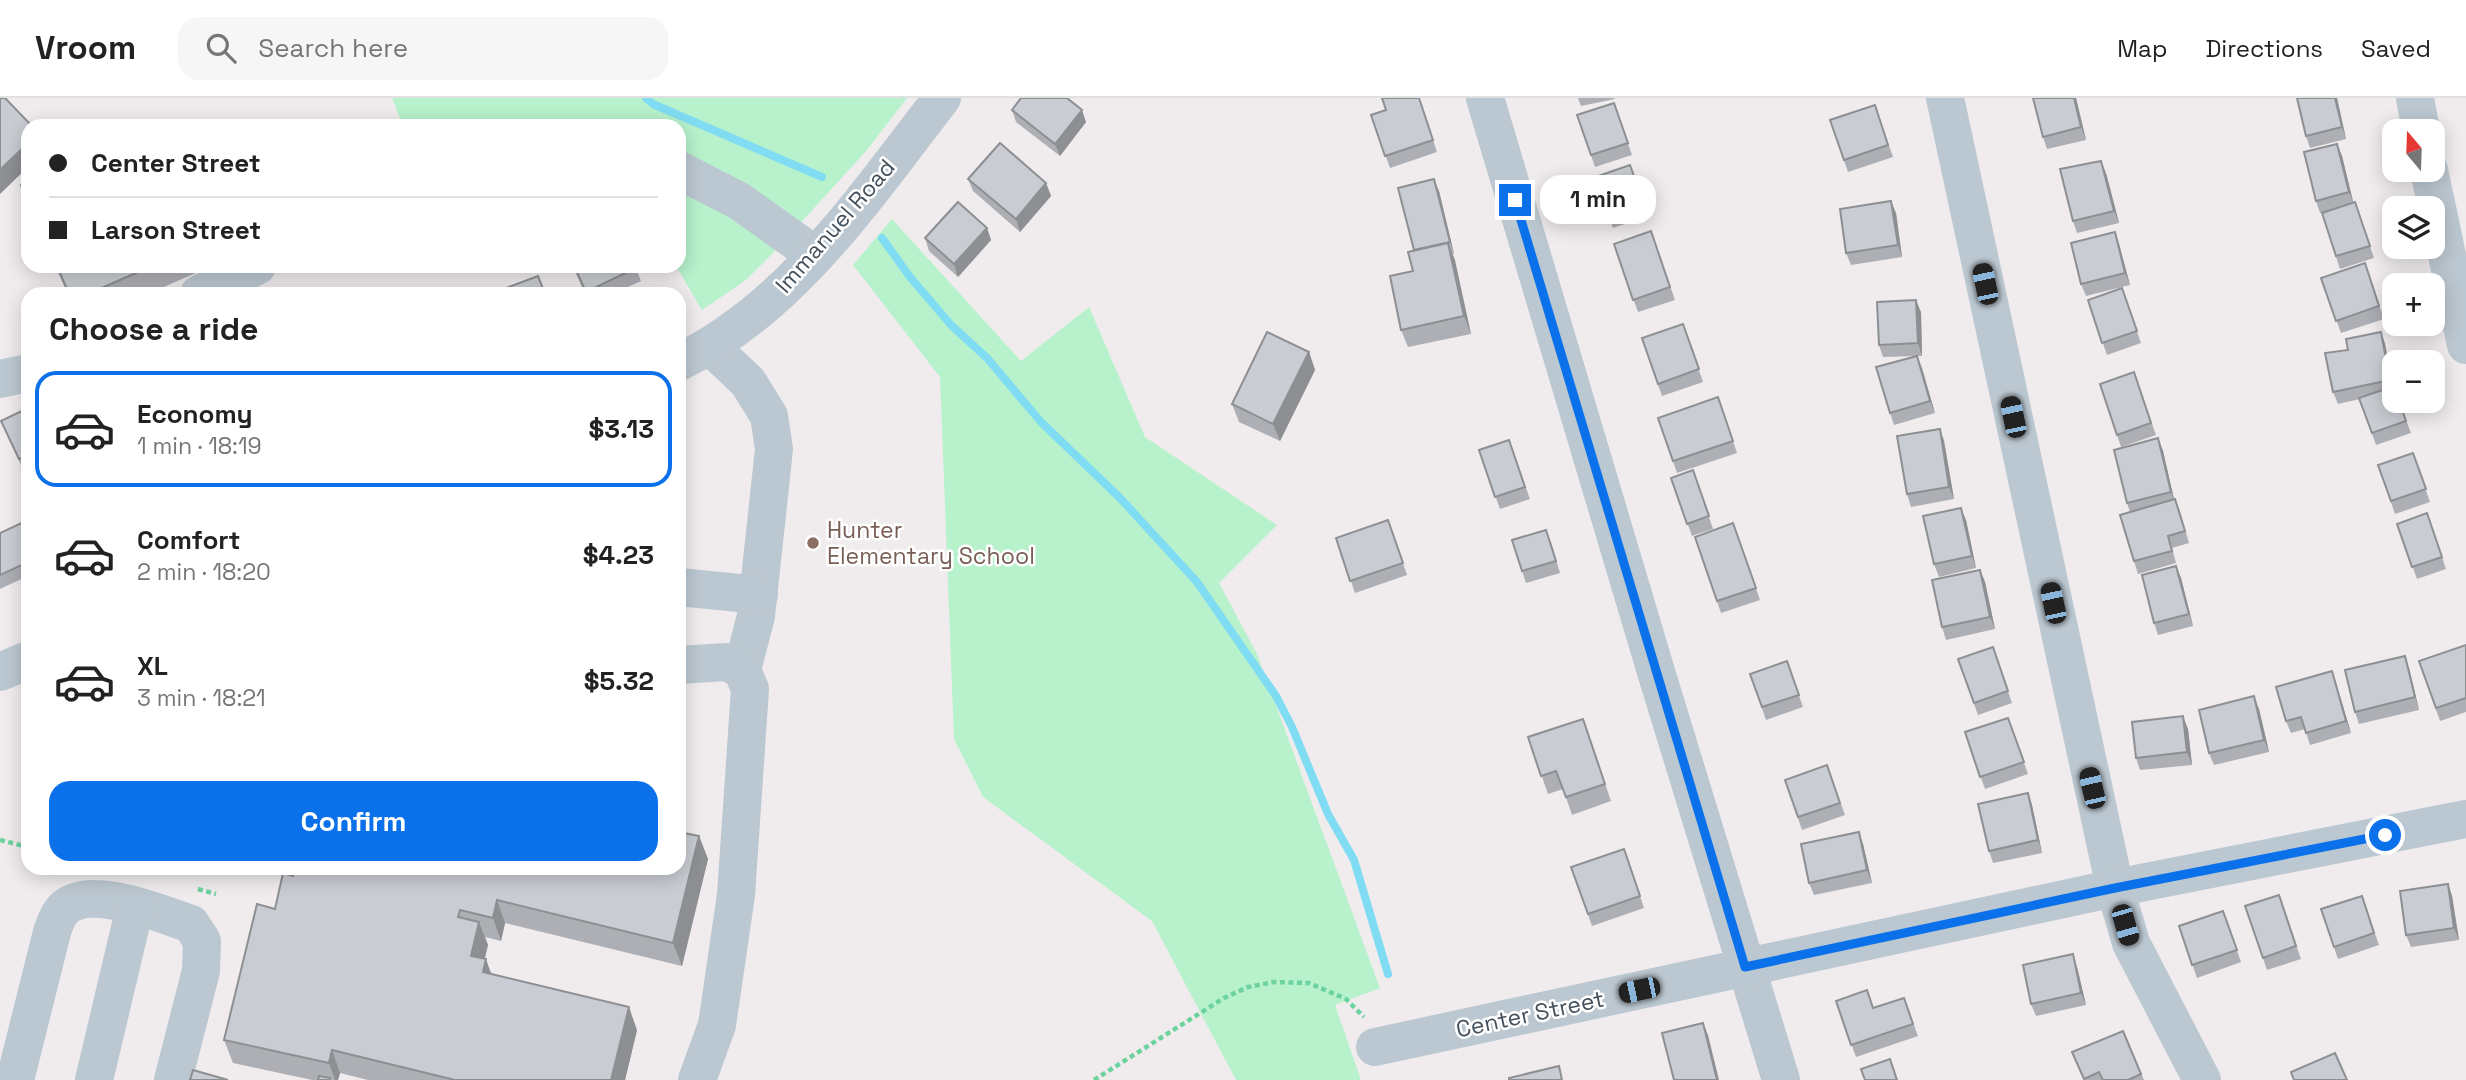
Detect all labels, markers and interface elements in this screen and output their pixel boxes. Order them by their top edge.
search box [178,17,668,80]
text: Vroom [35,27,136,69]
icon: search [202,29,240,67]
text: Search here [258,31,408,65]
text: Map [2117,33,2167,64]
text: Directions [2205,33,2323,64]
text: Saved [2361,33,2431,64]
north arrow [2382,119,2445,182]
map controls [2382,119,2445,413]
text: Center Street [91,146,261,180]
street label: Immanuel Road [769,153,901,299]
callout: 1 min [1540,176,1655,224]
route end [1499,184,1531,216]
text: 1 min [1570,184,1626,214]
button: layers [2382,196,2445,259]
text: Larson Street [91,213,261,247]
car [1971,261,2000,307]
button: + [2382,273,2445,336]
text: Choose a ride [49,309,259,349]
button: − [2382,350,2445,413]
car [1999,394,2028,440]
text: Economy [137,397,253,431]
icon: car [53,398,116,461]
text: $3.13 [588,412,654,446]
text: 1 min · 18:19 [137,431,262,461]
place label: Hunter Elementary School [827,515,1035,571]
text: Comfort [137,523,240,557]
icon: car [53,524,116,587]
marker: Hunter Elementary School [805,535,821,551]
text: $4.23 [583,538,654,572]
text: 2 min · 18:20 [137,557,271,587]
car [2039,580,2068,626]
text: XL [137,649,168,683]
icon: car [53,650,116,713]
text: $5.32 [584,664,654,698]
text: 3 min · 18:21 [137,683,266,713]
car [2078,765,2107,811]
button: Confirm [49,781,658,861]
route start [2369,819,2401,851]
car [2110,902,2141,948]
car [1617,975,1662,1005]
street label: Center Street [1453,984,1607,1044]

